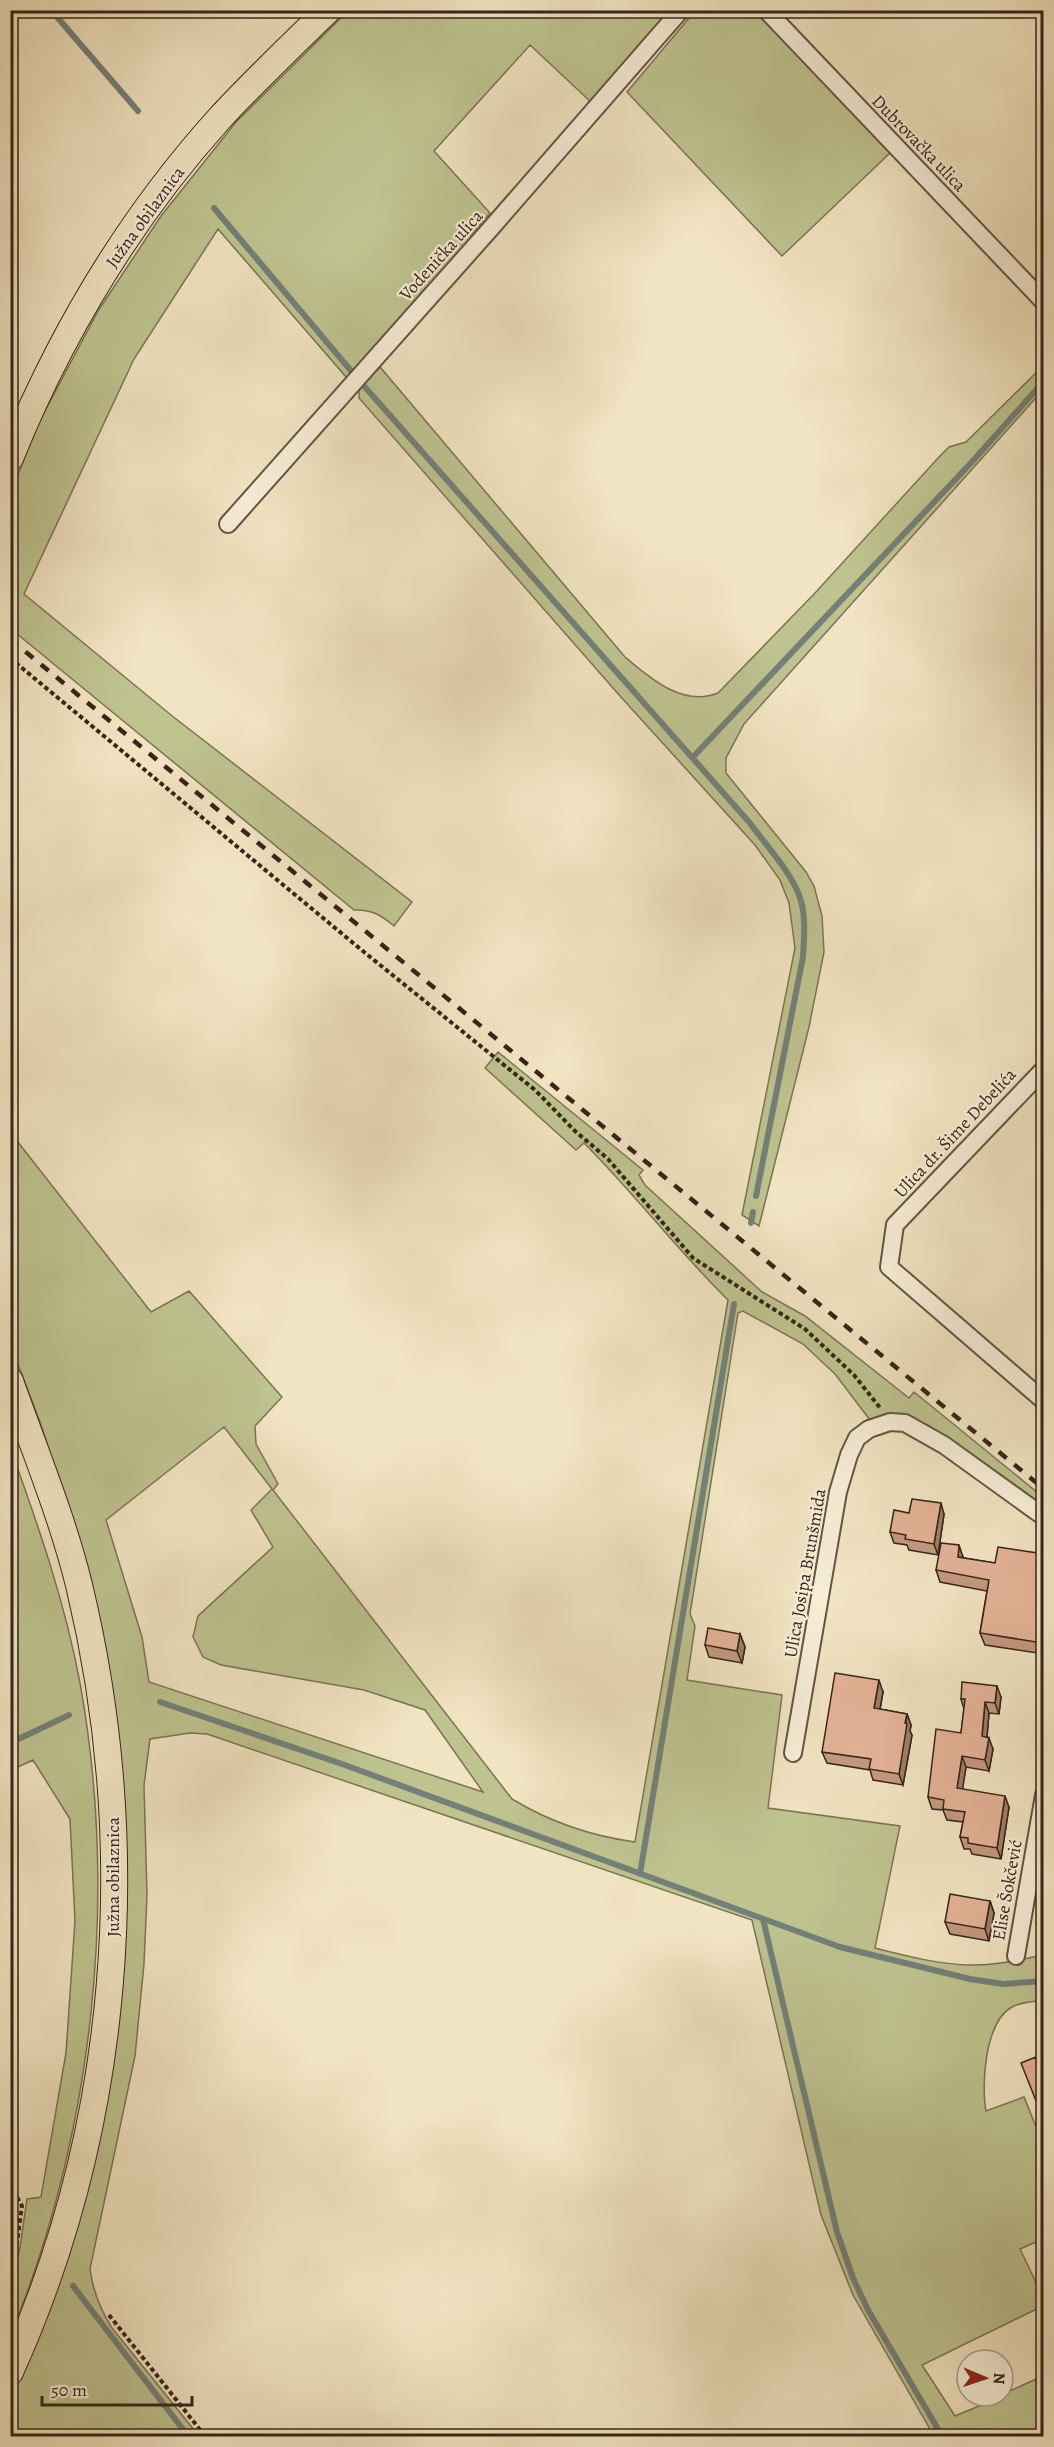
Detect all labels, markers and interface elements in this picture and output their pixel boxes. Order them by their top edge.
street label: Dubrovačka ulica [867,89,972,197]
street label: Južna obilaznica [100,161,190,273]
street label: Vodenička ulica [393,204,489,306]
street label: Ulica dr. Šime Debelića [889,1062,1022,1203]
street label: Ulica Josipa Brunšmida [778,1486,832,1660]
street label: Južna obilaznica [101,1816,125,1937]
street label: Elise Šokčević [986,1838,1028,1942]
north arrow [955,2348,1015,2408]
scale bar [42,2369,192,2407]
text: N [988,2372,1010,2385]
text: 50 m [51,2378,87,2402]

